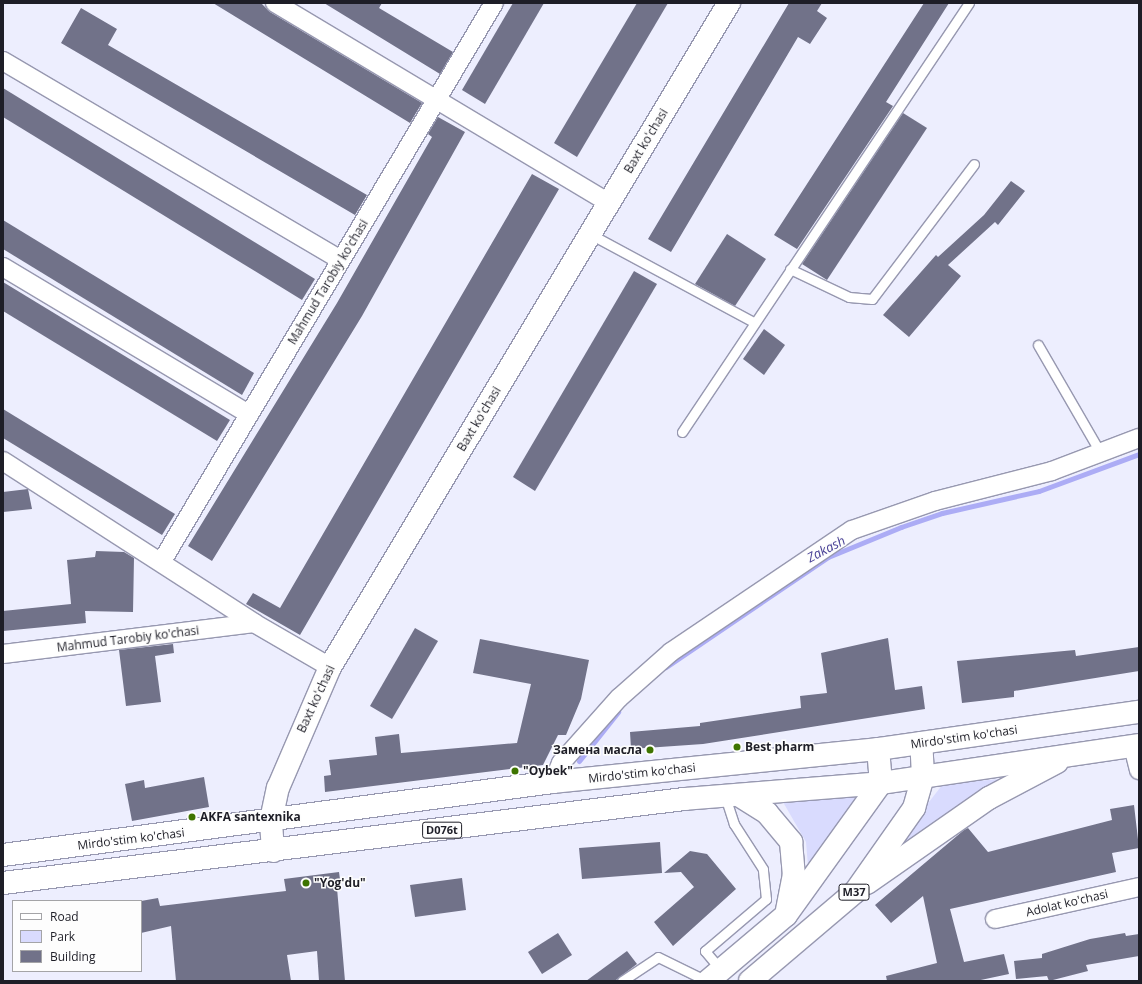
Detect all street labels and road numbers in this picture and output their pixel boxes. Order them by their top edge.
street label: Baxt koʻchasi [621,106,671,176]
street label: Mahmud Tarobiy ko'chasi [285,217,371,347]
street label: Baxt koʻchasi [454,384,504,454]
street label: Mahmud Tarobiy ko'chasi [56,623,200,655]
street label: Baxt koʻchasi [294,663,338,735]
street label: Mirdo'stim ko'chasi [910,722,1018,752]
street label: Mirdo'stim ko'chasi [588,760,696,786]
road number: D076t [422,821,462,839]
street label: Mirdo'stim ko'chasi [77,825,185,853]
road number: M37 [838,883,870,901]
street label: Adolat ko'chasi [1024,887,1110,919]

